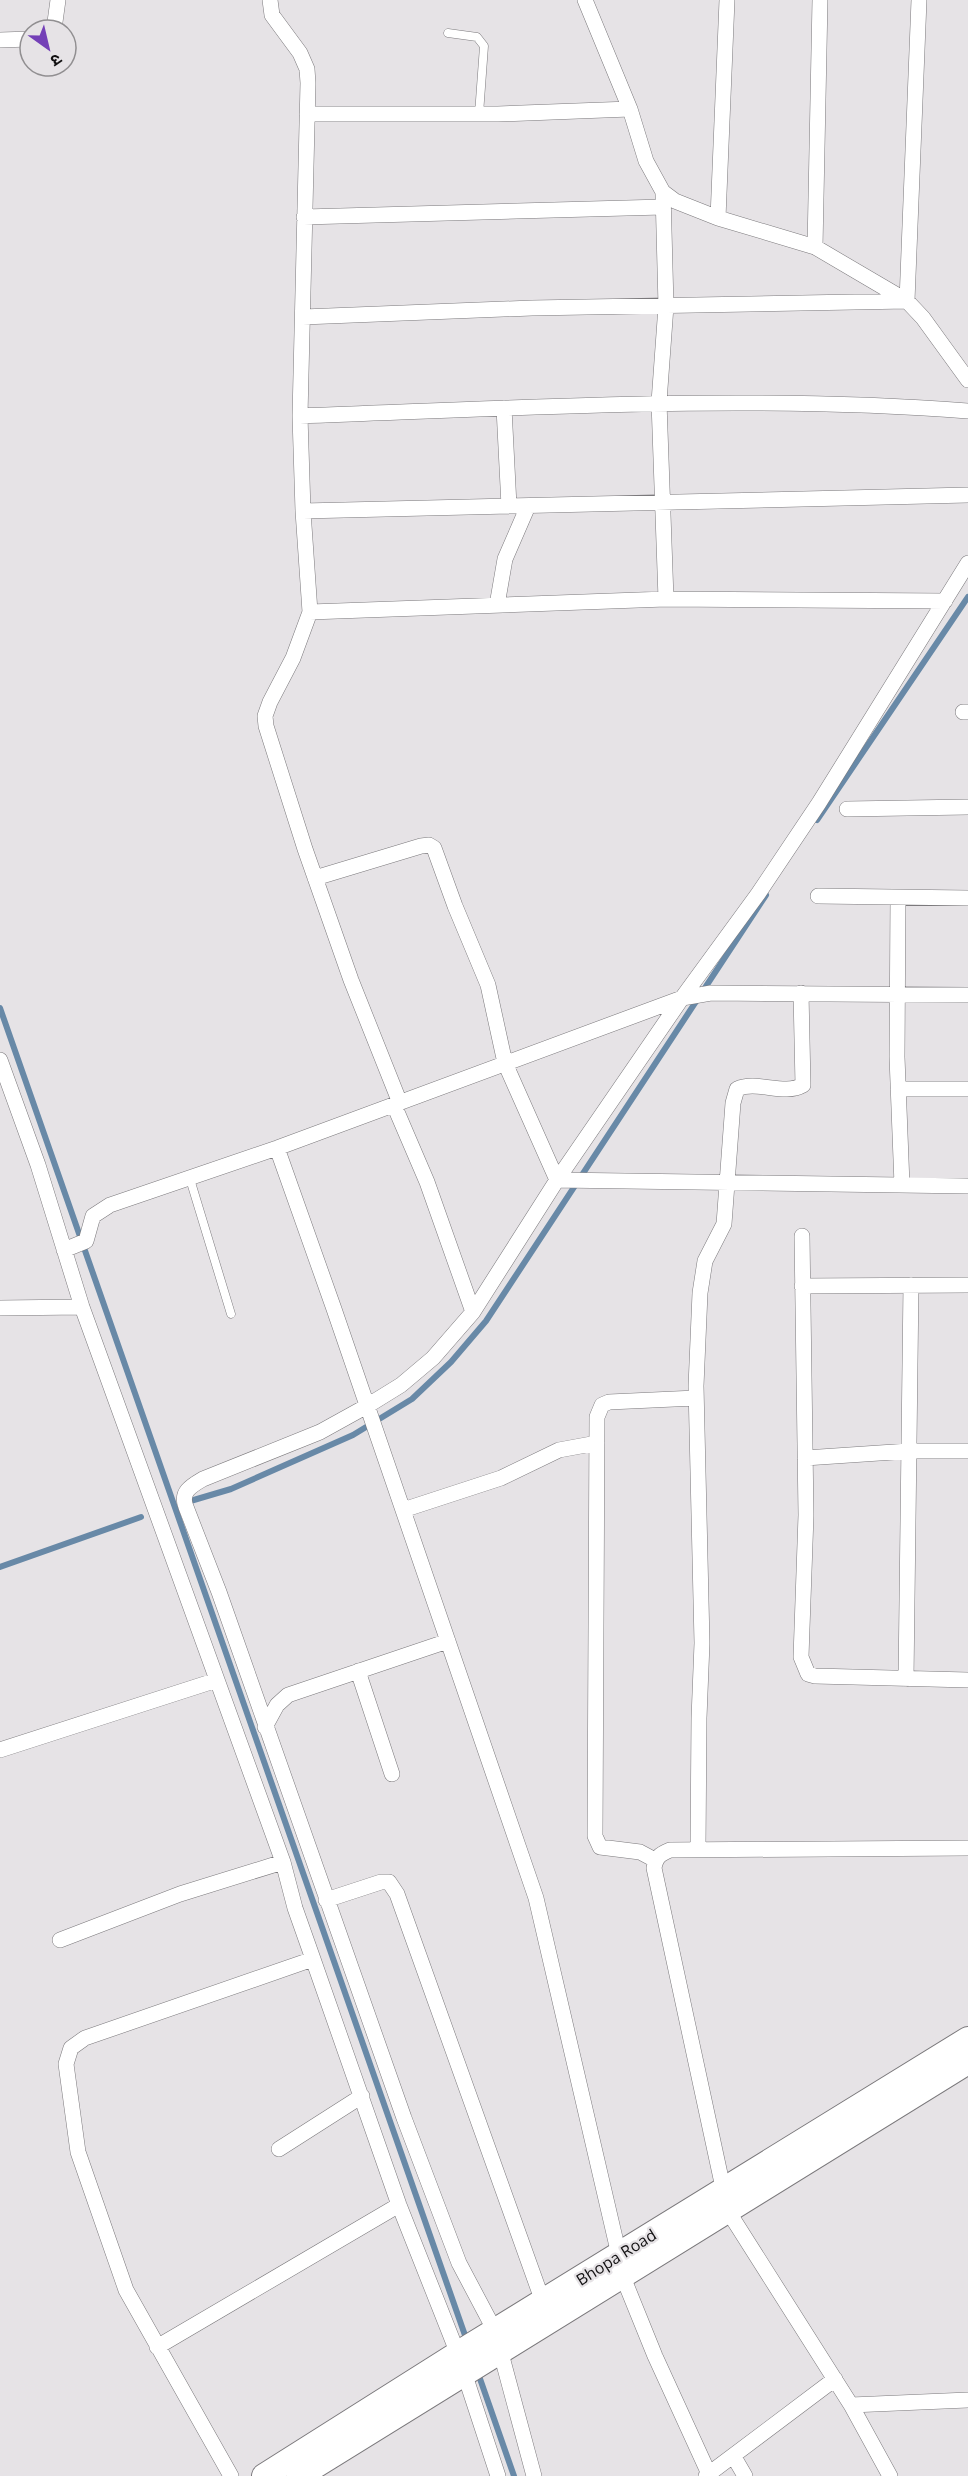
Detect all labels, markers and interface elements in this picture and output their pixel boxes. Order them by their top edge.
north arrow [18,18,78,78]
text: उ [46,49,66,73]
street label: Bhopa Road [572,2224,660,2290]

